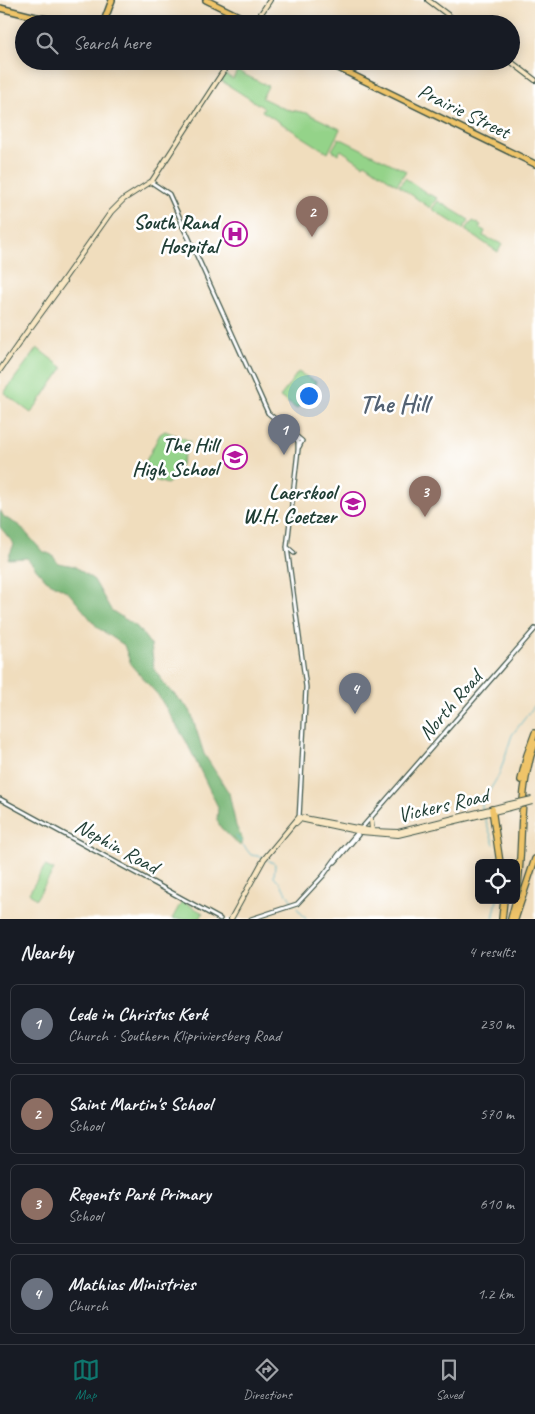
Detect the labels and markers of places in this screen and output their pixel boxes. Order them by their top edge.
pin: 2 [296,196,328,237]
place label: South Rand Hospital [133,209,222,259]
hospital icon: South Rand Hospital [222,221,248,247]
pin: 1 [268,414,300,455]
place label: The Hill High School [132,432,222,482]
school or university icon: The Hill High School [222,444,248,470]
pin: 3 [409,476,441,517]
place label: Laerskool W.H. Coetzer [243,479,340,529]
school or university icon: Laerskool W.H. Coetzer [340,491,366,517]
pin: 4 [339,673,371,714]

